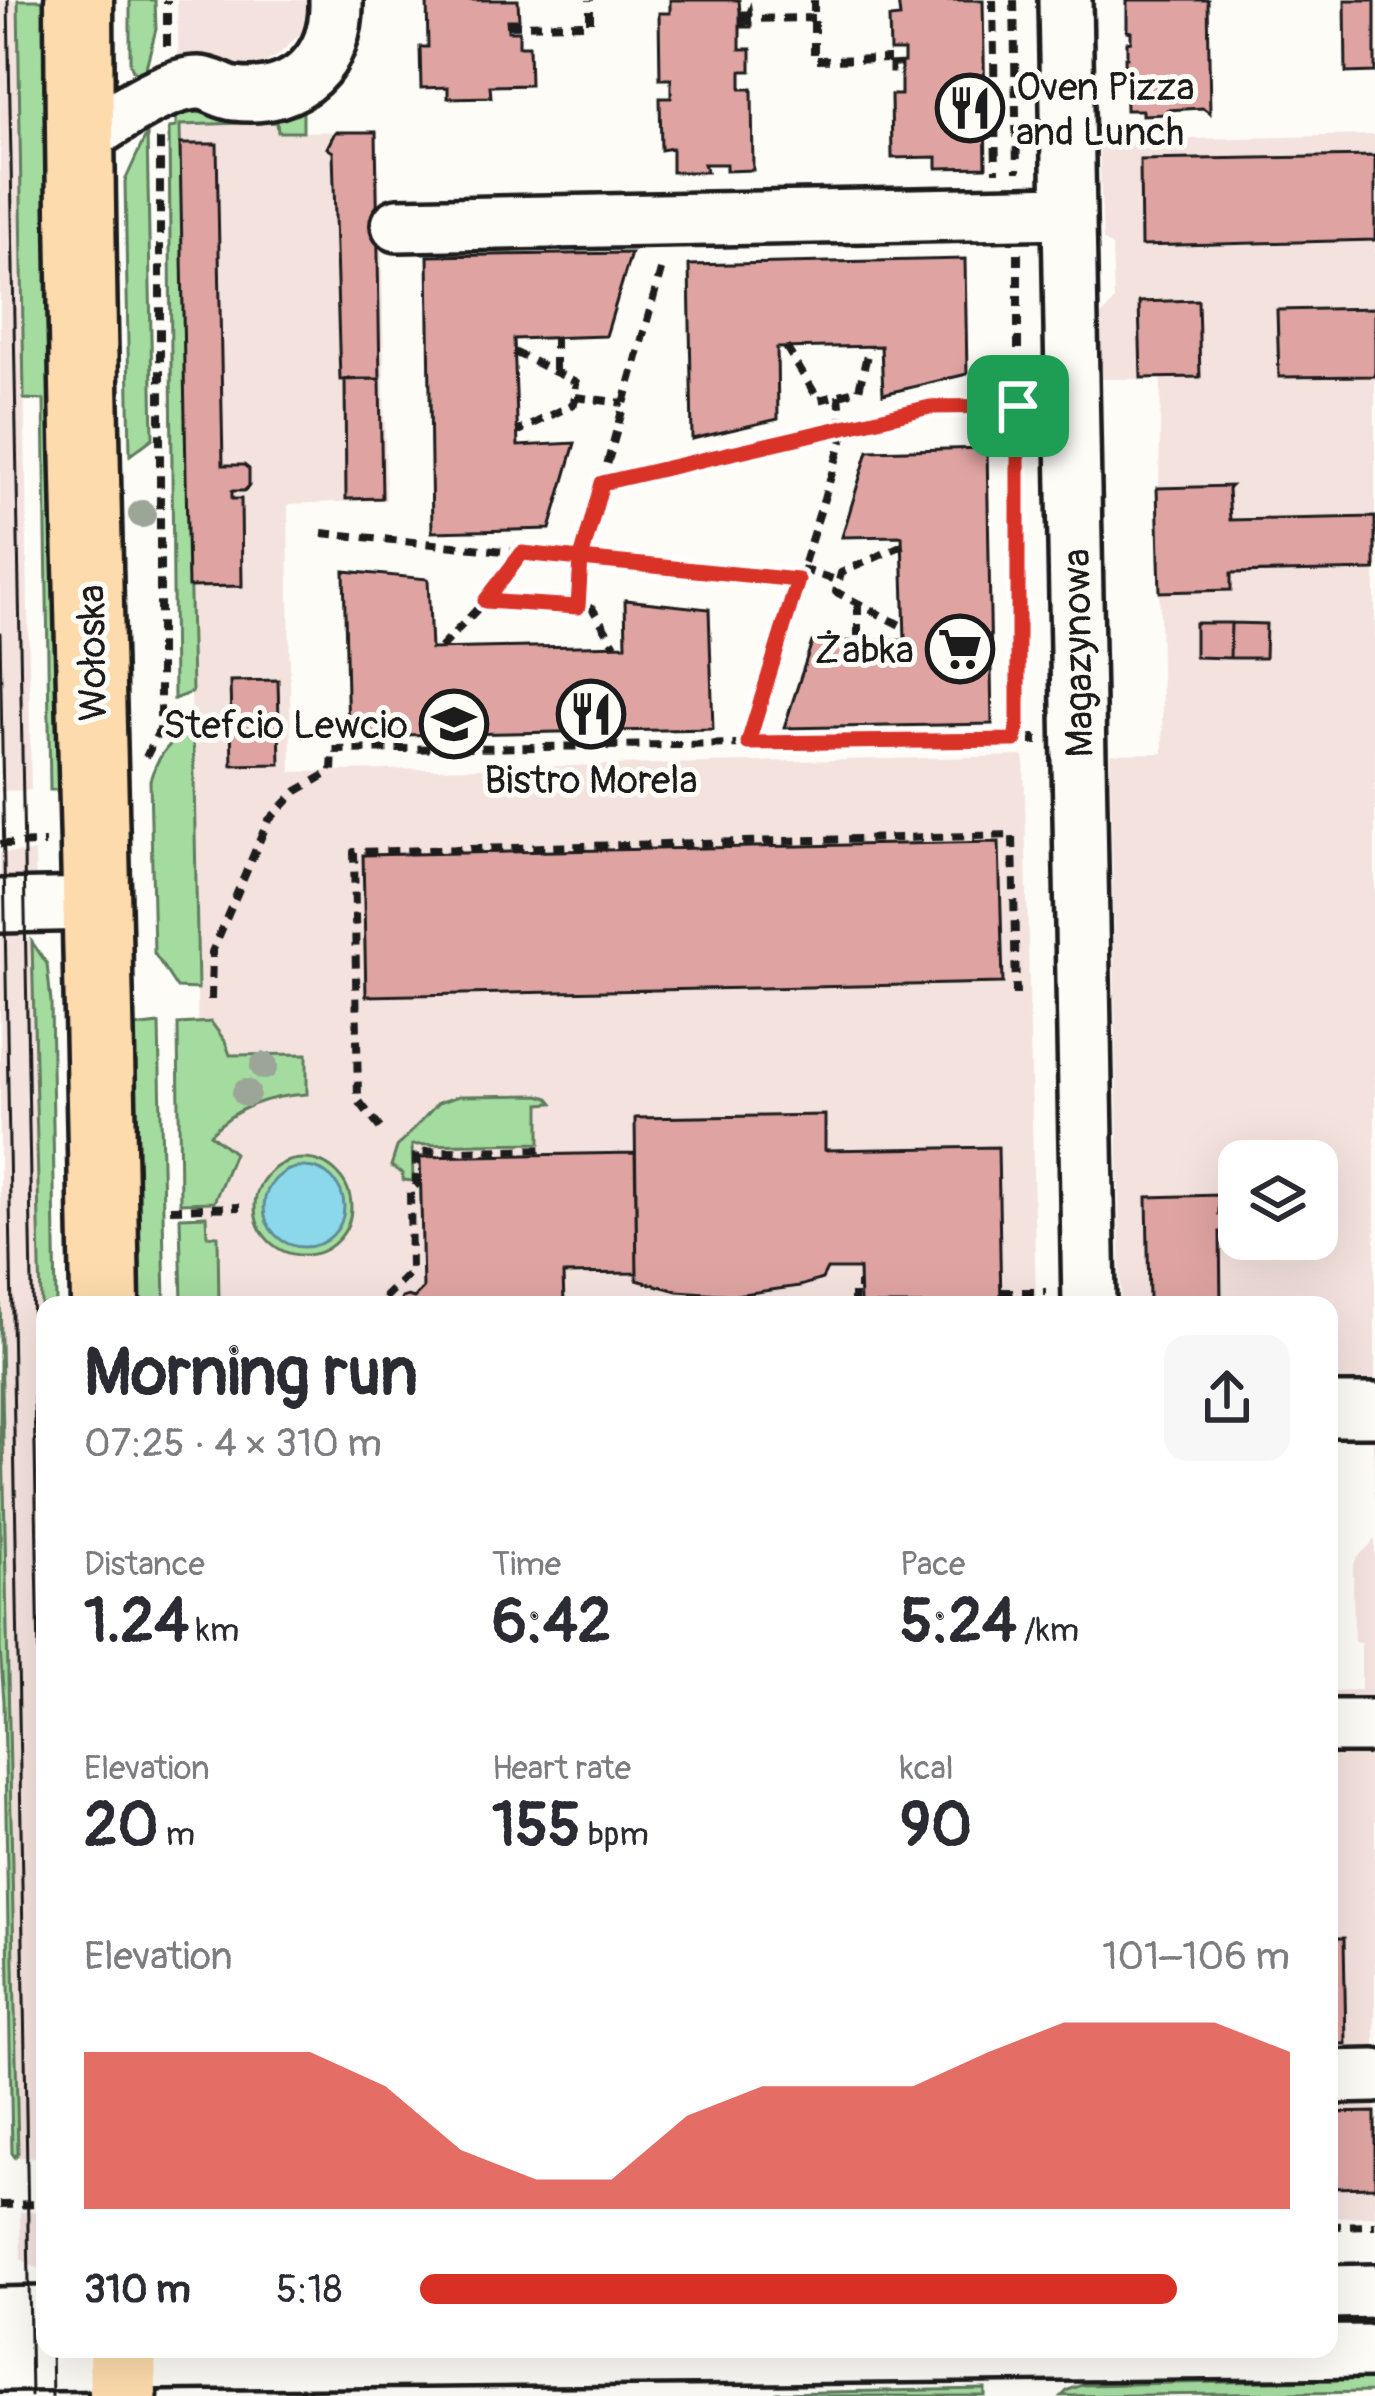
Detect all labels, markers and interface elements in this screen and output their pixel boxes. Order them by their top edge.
place label: Oven Pizza and Lunch [1016,63,1195,157]
restaurant icon: Oven Pizza and Lunch [935,73,1005,143]
pin [967,355,1069,457]
icon: arrive [985,373,1051,439]
street label: Magazynowa [1052,548,1105,758]
street label: Wołoska [67,584,118,722]
supermarket icon: Żabka [925,614,995,684]
place label: Żabka [815,626,914,675]
restaurant icon: Bistro Morela [556,679,626,749]
school or university icon: Stefcio Lewcio [419,689,489,759]
place label: Stefcio Lewcio [163,701,408,750]
place label: Bistro Morela [484,756,698,805]
map controls [1218,1140,1338,1260]
button: layers [1218,1140,1338,1260]
text: Morning run [84,1332,418,1415]
button: share [1164,1335,1290,1461]
text: 07:25 · 4 × 310 m [84,1419,382,1468]
text: Distance [84,1544,205,1585]
text: Time [492,1544,561,1585]
text: Pace [900,1544,965,1585]
text: 1.24 [84,1585,189,1660]
text: 6:42 [492,1585,611,1660]
text: 5:24 [900,1585,1017,1660]
text: km [189,1610,239,1651]
text: /km [1017,1610,1079,1651]
text: Elevation [84,1748,210,1789]
text: Heart rate [492,1748,631,1789]
text: kcal [900,1748,954,1789]
text: 20 [84,1789,159,1864]
text: 155 [492,1789,581,1864]
text: 90 [900,1789,972,1864]
text: m [159,1814,195,1855]
text: bpm [581,1814,649,1855]
text: Elevation [84,1932,233,1981]
text: 101–106 m [1102,1932,1290,1981]
text: 310 m [84,2265,191,2314]
text: 5:18 [276,2265,342,2314]

